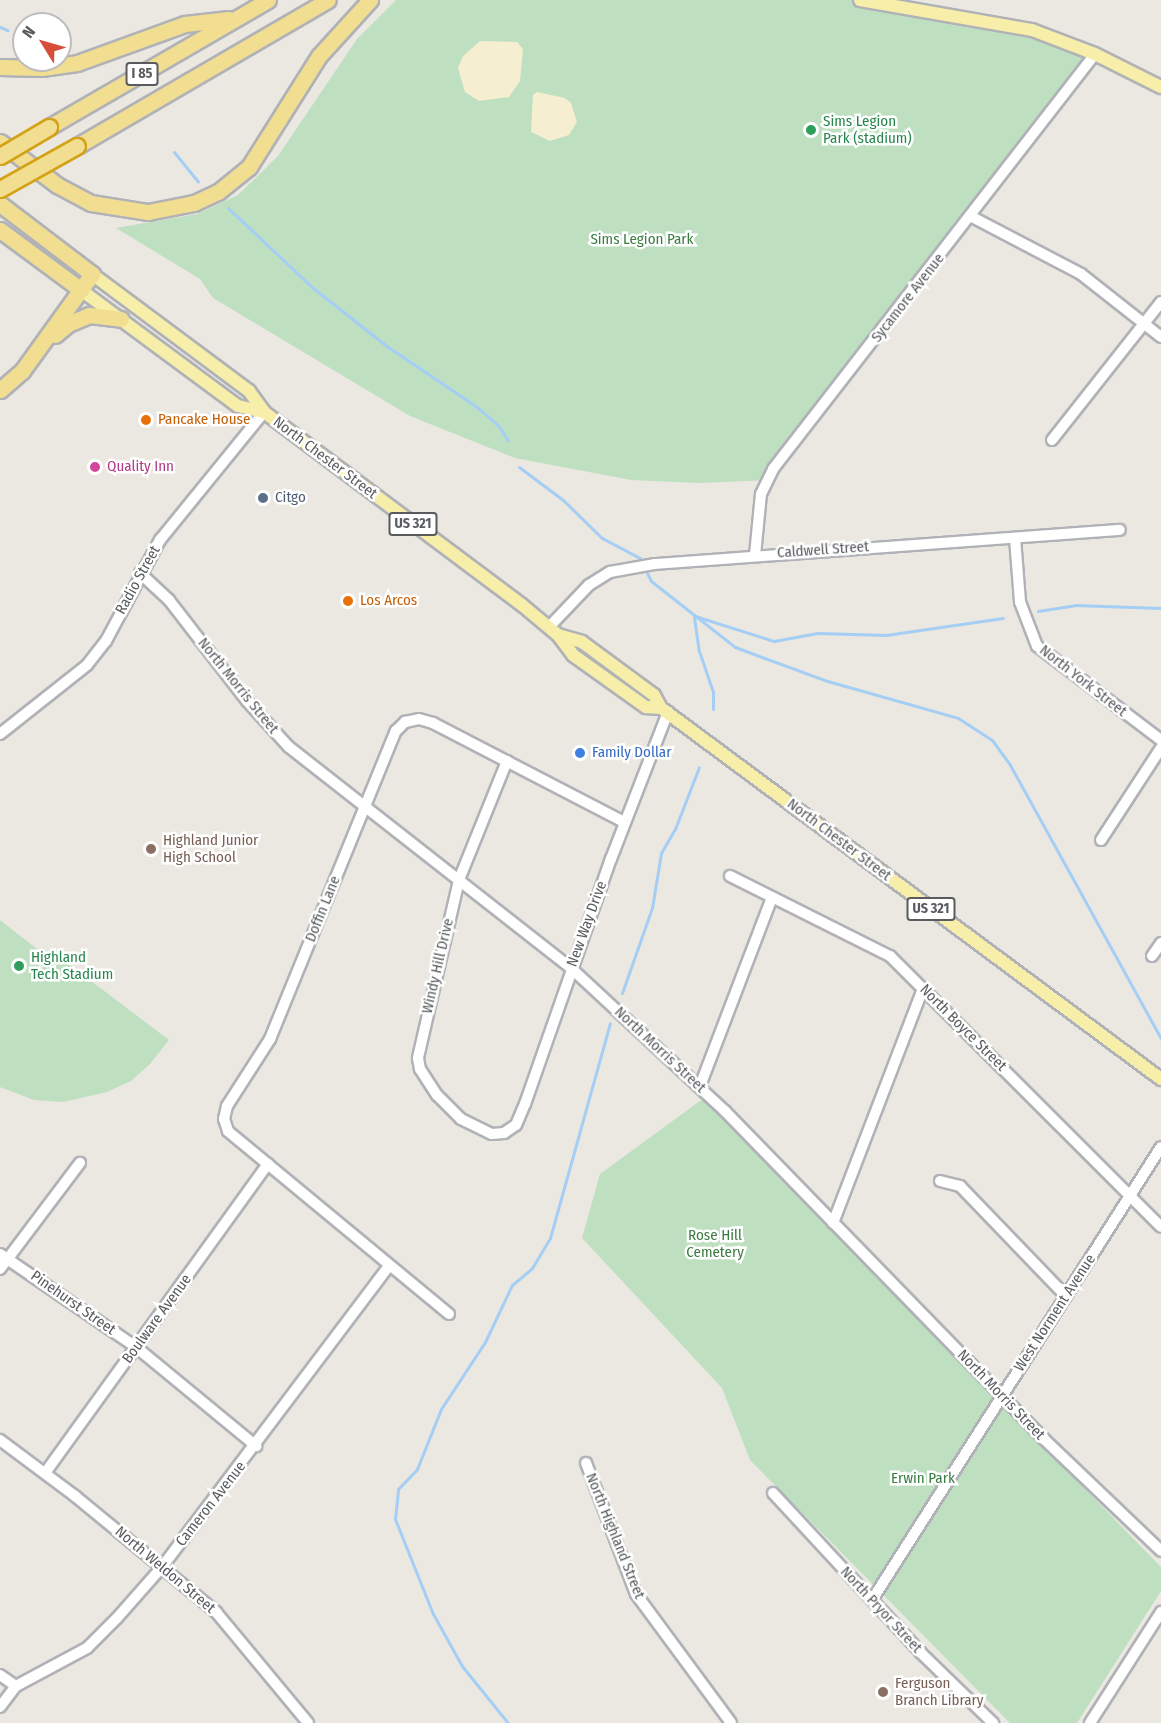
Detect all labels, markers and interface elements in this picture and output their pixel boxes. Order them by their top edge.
north arrow [12,12,72,72]
text: N [18,23,39,42]
road number: I 85 [126,63,158,85]
place label: Sims Legion Park (stadium) [823,112,912,147]
marker: Sims Legion Park (stadium) [804,123,818,137]
park label: Sims Legion Park [590,231,694,249]
street label: Sycamore Avenue [868,250,948,346]
place label: Pancake House [158,411,250,429]
marker: Pancake House [139,413,153,427]
street label: North Chester Street [269,413,381,503]
place label: Quality Inn [107,458,174,476]
marker: Quality Inn [88,460,102,474]
place label: Citgo [275,489,306,507]
marker: Citgo [256,491,270,505]
road number: US 321 [388,513,438,535]
street label: Caldwell Street [776,538,870,562]
street label: Radio Street [112,543,164,617]
place label: Los Arcos [360,592,417,610]
marker: Los Arcos [341,594,355,608]
street label: North Morris Street [194,634,282,738]
street label: North York Street [1036,641,1130,721]
place label: Family Dollar [592,744,671,762]
marker: Family Dollar [573,746,587,760]
street label: North Chester Street [783,795,895,885]
place label: Highland Junior High School [163,831,258,866]
marker: Highland Junior High School [144,842,158,856]
street label: Doffin Lane [302,873,344,945]
street label: New Way Drive [563,879,611,969]
road number: US 321 [906,898,956,920]
street label: Windy Hill Drive [418,917,458,1015]
place label: Highland Tech Stadium [31,948,113,983]
marker: Highland Tech Stadium [12,959,26,973]
street label: North Boyce Street [916,981,1010,1075]
street label: North Morris Street [611,1003,709,1097]
park label: Rose Hill Cemetery [686,1226,744,1261]
street label: West Norment Avenue [1010,1251,1100,1375]
street label: Pinehurst Street [27,1267,119,1339]
street label: Boulware Avenue [119,1271,195,1367]
street label: North Morris Street [953,1346,1049,1444]
street label: Cameron Avenue [172,1458,250,1550]
park label: Erwin Park [891,1470,955,1488]
street label: North Highland Street [582,1471,648,1601]
street label: North Weldon Street [111,1523,219,1617]
street label: North Pryor Street [836,1563,926,1657]
place label: Ferguson Branch Library [895,1674,984,1709]
marker: Ferguson Branch Library [876,1685,890,1699]

